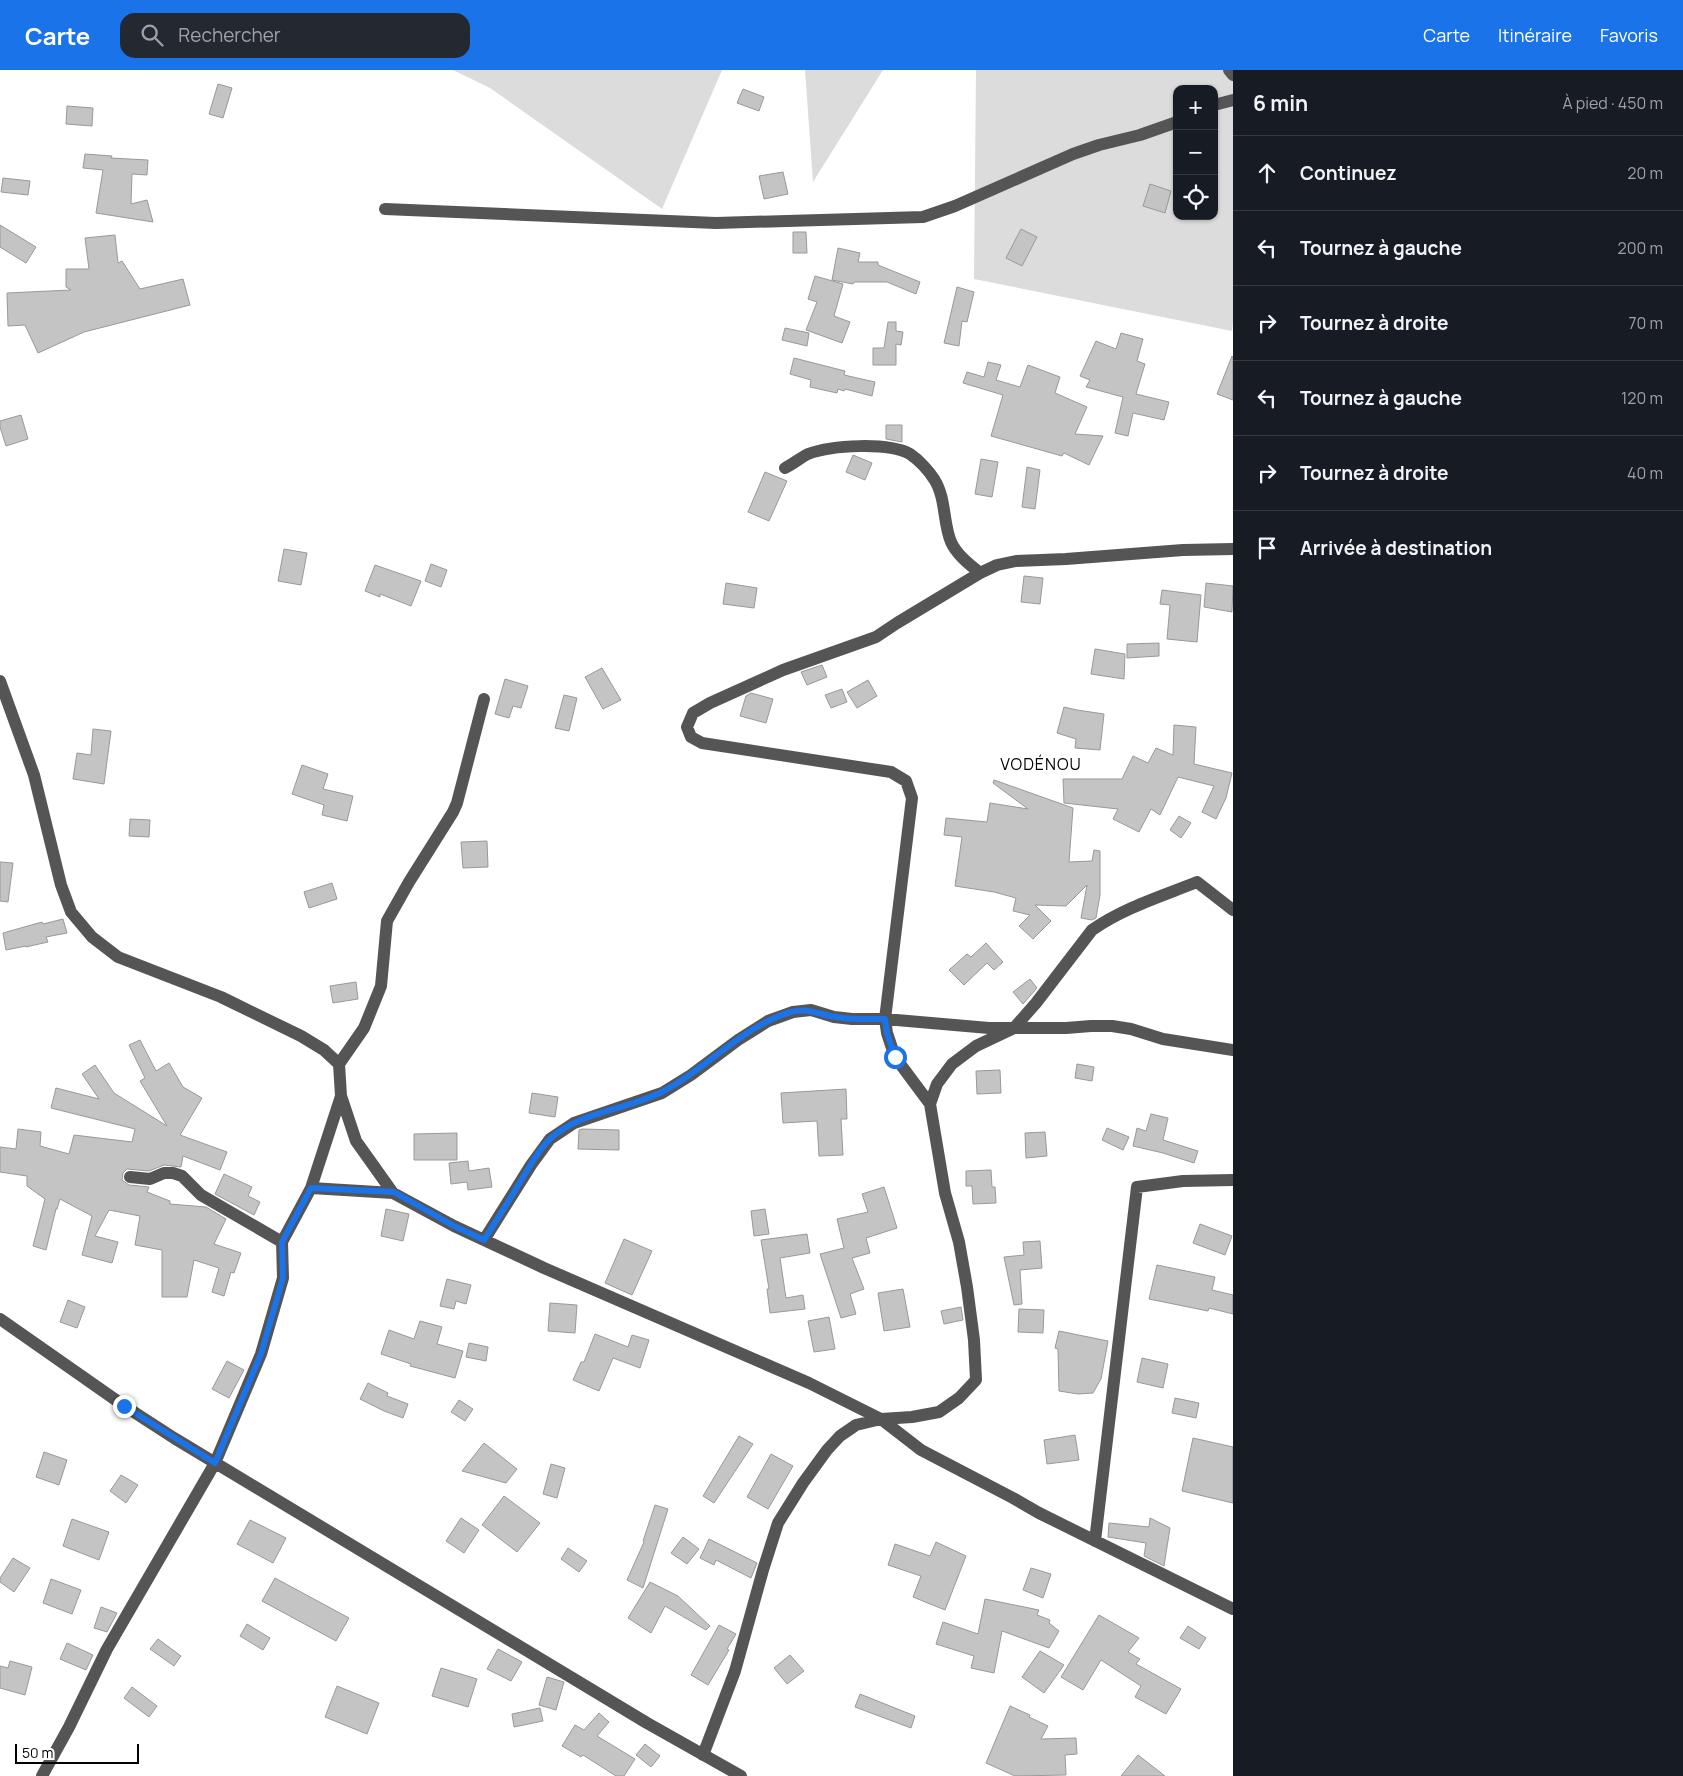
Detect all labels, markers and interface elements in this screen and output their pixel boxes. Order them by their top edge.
search box [120,13,470,58]
text: Carte [25,19,90,52]
icon: search [138,21,166,49]
text: Rechercher [178,22,281,48]
text: Carte [1423,23,1470,47]
text: Itinéraire [1498,23,1572,47]
text: Favoris [1600,23,1658,47]
map controls [1173,85,1218,220]
button: + [1173,85,1218,130]
text: 6 min [1253,89,1308,117]
text: À pied · 450 m [1562,92,1663,114]
button: − [1173,130,1218,175]
icon: ahead [1253,159,1281,187]
text: Continuez [1300,160,1397,186]
text: 20 m [1627,162,1663,184]
button: locate [1173,175,1218,220]
icon: left [1253,234,1281,262]
text: Tournez à gauche [1300,235,1462,261]
text: 200 m [1618,237,1663,259]
icon: right [1253,309,1281,337]
text: Tournez à droite [1300,310,1448,336]
text: 70 m [1628,312,1663,334]
icon: left [1253,384,1281,412]
text: Tournez à gauche [1300,385,1462,411]
text: 120 m [1621,387,1663,409]
icon: right [1253,459,1281,487]
text: Tournez à droite [1300,460,1448,486]
text: 40 m [1627,462,1663,484]
icon: arrive [1253,534,1281,562]
text: Arrivée à destination [1300,535,1492,561]
district label: VODÉNOU [1000,753,1082,775]
route start [884,1046,907,1069]
route end [113,1395,136,1418]
scale bar [15,1741,139,1764]
text: 50 m [22,1743,53,1762]

